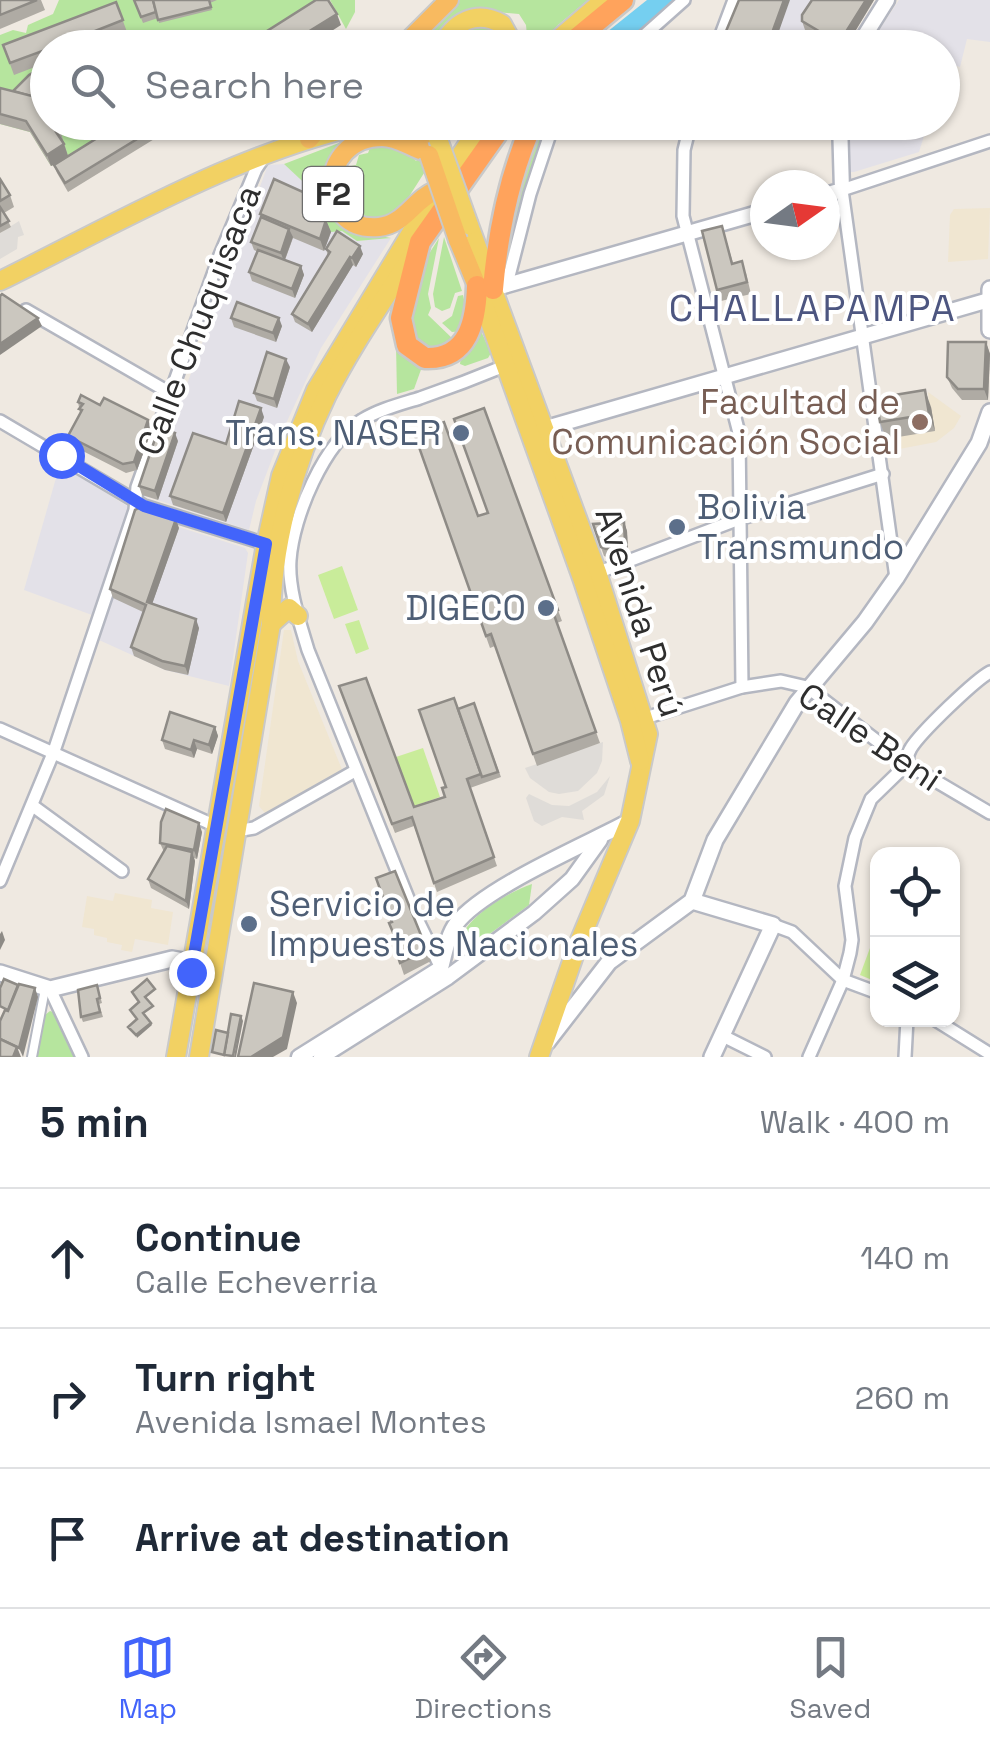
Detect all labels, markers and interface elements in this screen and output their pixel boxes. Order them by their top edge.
search box [30,30,960,140]
icon: search [65,58,120,113]
text: Search here [145,61,364,109]
road number: F2 [303,167,363,221]
north arrow [750,170,840,260]
street label: Calle Chuquisaca [127,179,271,461]
district label: CHALLAPAMPA [669,284,957,332]
place label: Facultad de Comunicación Social [551,380,900,464]
place label: Trans. NASER [225,411,441,455]
marker: Facultad de Comunicación Social [909,411,931,433]
marker: Trans. NASER [450,422,472,444]
route start [39,433,85,479]
place label: Bolivia Transmundo [697,485,904,569]
street label: Avenida Perú [585,502,695,722]
marker: Bolivia Transmundo [666,516,688,538]
place label: DIGECO [406,586,526,630]
marker: DIGECO [535,597,557,619]
street label: Calle Beni [790,673,950,801]
map controls [870,847,960,1027]
button: locate [870,847,960,937]
place label: Servicio de Impuestos Nacionales [269,882,638,966]
marker: Servicio de Impuestos Nacionales [238,913,260,935]
button: layers [870,937,960,1027]
route end [169,950,215,996]
text: 5 min [40,1096,149,1149]
text: Walk · 400 m [760,1102,950,1142]
text: Continue [135,1214,301,1262]
icon: ahead [40,1231,95,1286]
text: 140 m [860,1238,950,1278]
text: Calle Echeverria [135,1262,378,1302]
text: Turn right [135,1354,316,1402]
icon: right [40,1371,95,1426]
text: 260 m [855,1378,950,1418]
text: Avenida Ismael Montes [135,1402,487,1442]
icon: arrive [40,1511,95,1566]
text: Arrive at destination [135,1514,510,1562]
tab: Map [119,1630,177,1726]
tab: Directions [415,1630,552,1726]
tab: Saved [790,1630,871,1726]

